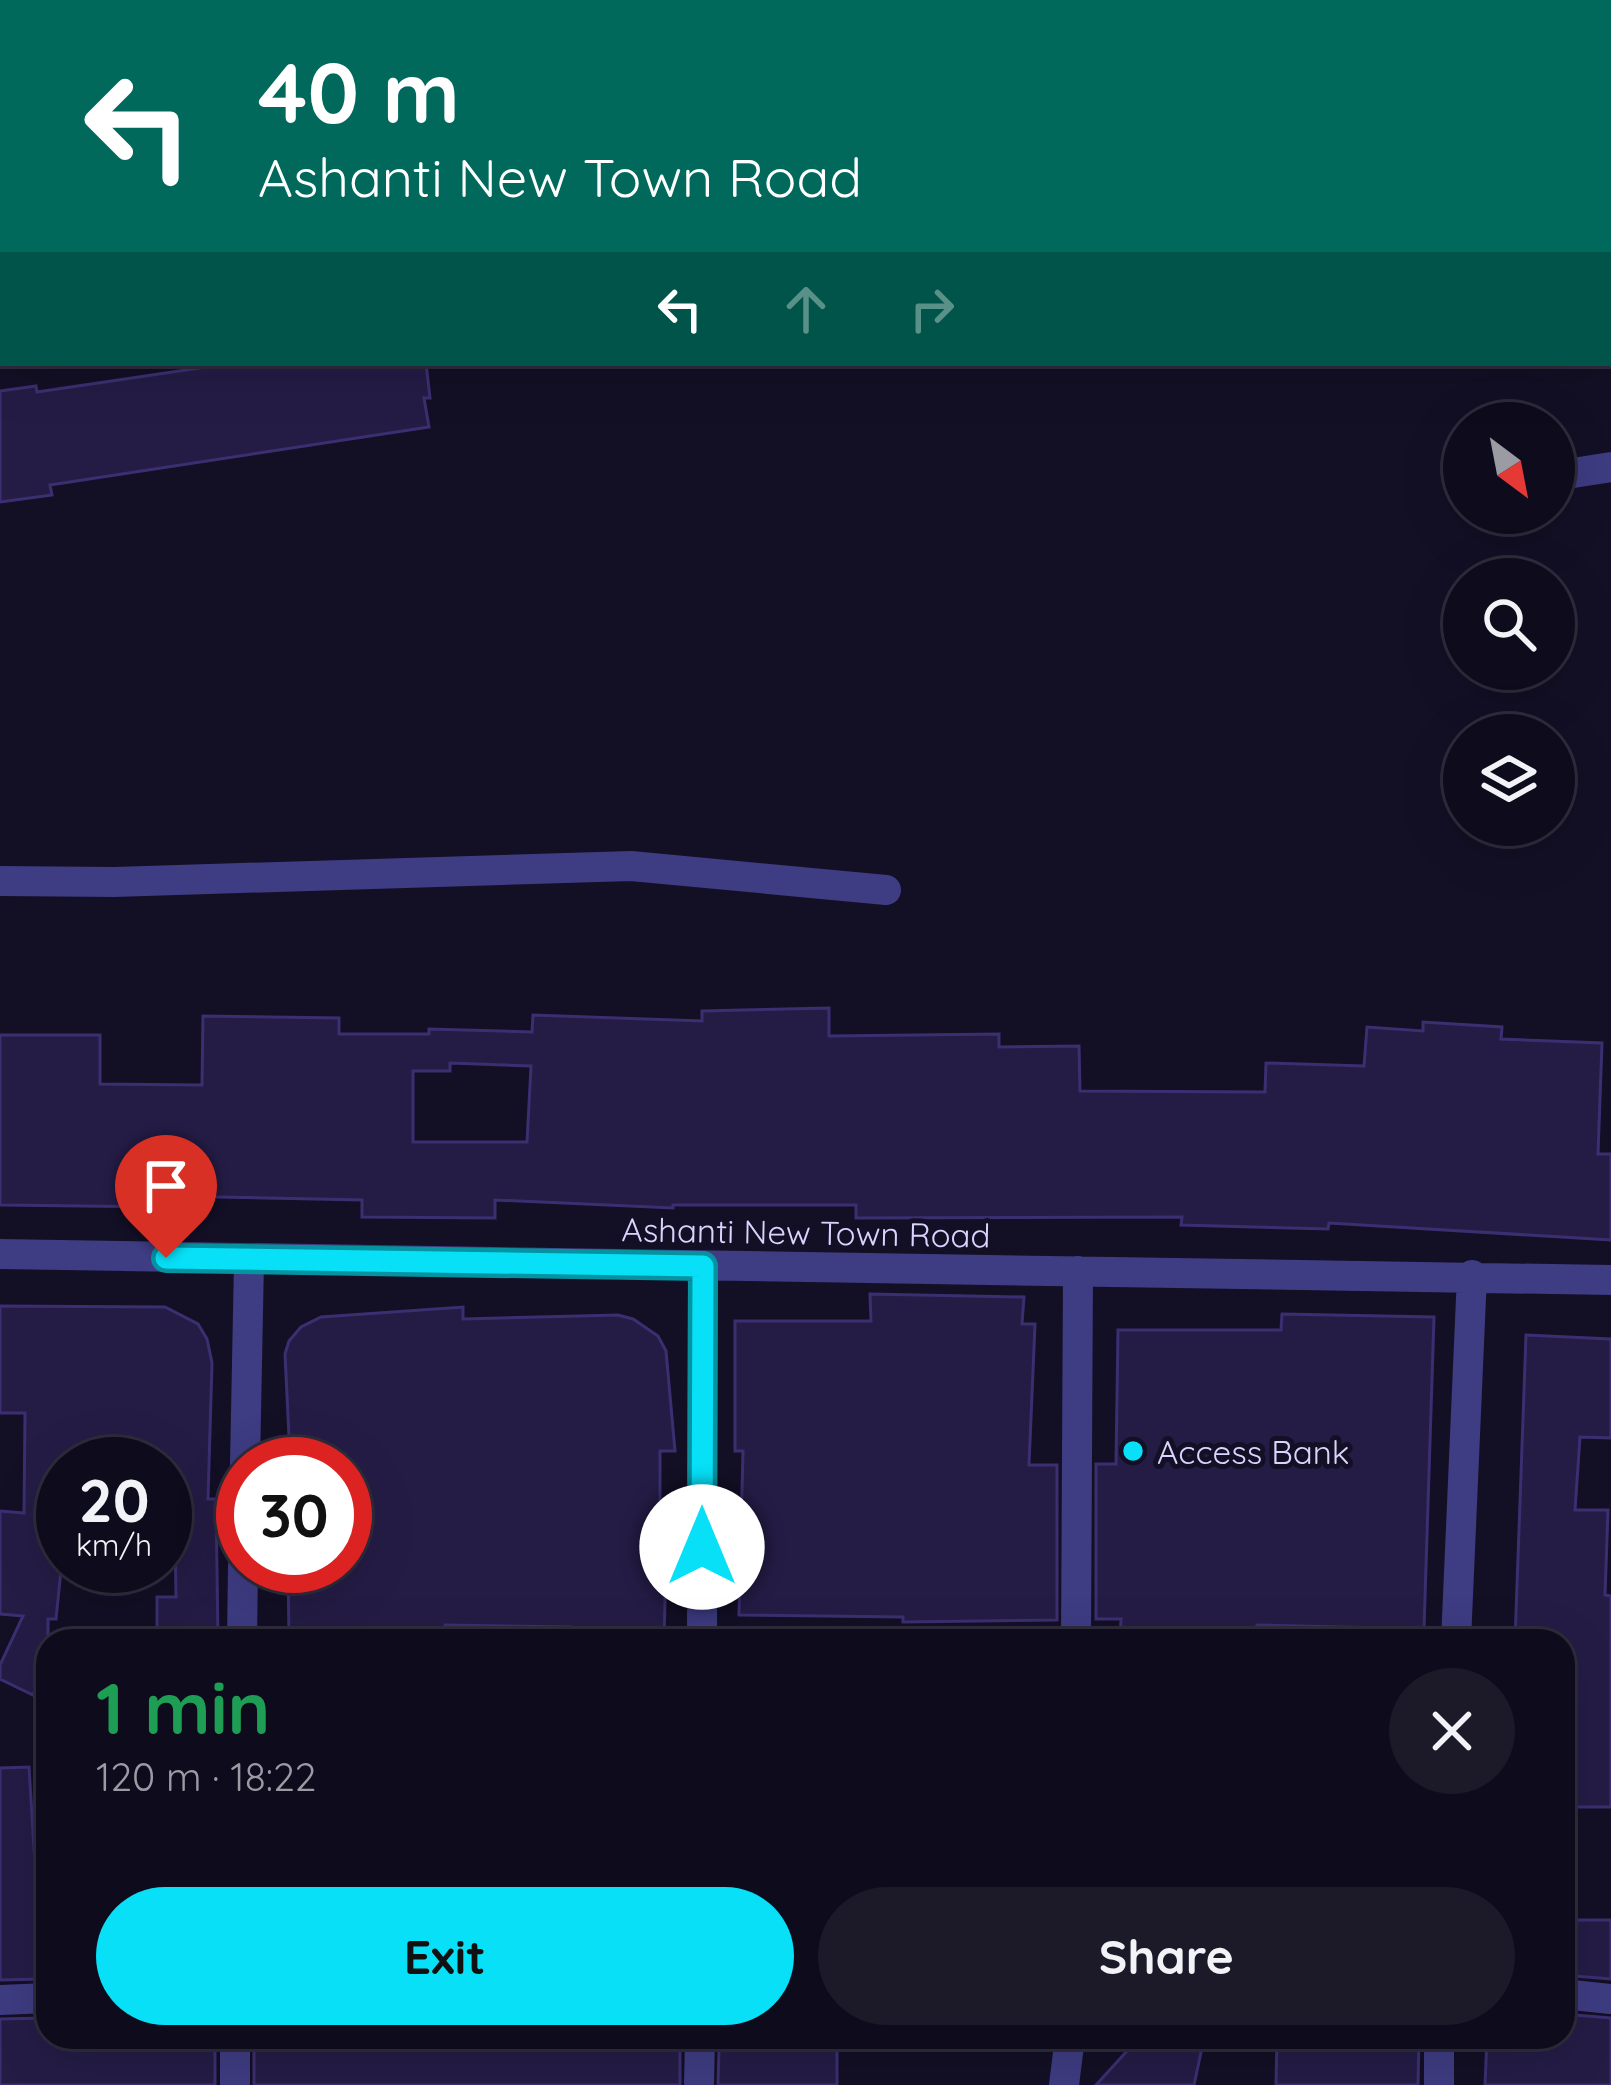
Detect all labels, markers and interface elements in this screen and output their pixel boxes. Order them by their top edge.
text: 40 m [258,39,460,144]
icon: left [60,48,216,204]
text: Ashanti New Town Road [258,143,862,211]
icon: left [647,276,713,342]
icon: ahead [773,276,839,342]
icon: right [899,276,965,342]
north arrow [1443,402,1575,534]
map controls [1443,402,1575,846]
button: search [1443,558,1575,690]
button: layers [1443,714,1575,846]
pin [115,1135,217,1258]
icon: arrive [133,1153,199,1219]
street label: Ashanti New Town Road [621,1208,991,1256]
place label: Access Bank [1157,1431,1349,1472]
speed limit sign: 30 [216,1437,372,1593]
marker: Access Bank [1120,1438,1146,1464]
text: 20 [79,1462,149,1537]
position arrow [639,1484,765,1610]
text: km/h [76,1526,152,1564]
text: 1 min [96,1662,270,1752]
button: close [1389,1668,1515,1794]
text: 120 m · 18:22 [96,1752,316,1801]
button: Exit [96,1887,794,2025]
button: Share [818,1887,1515,2025]

